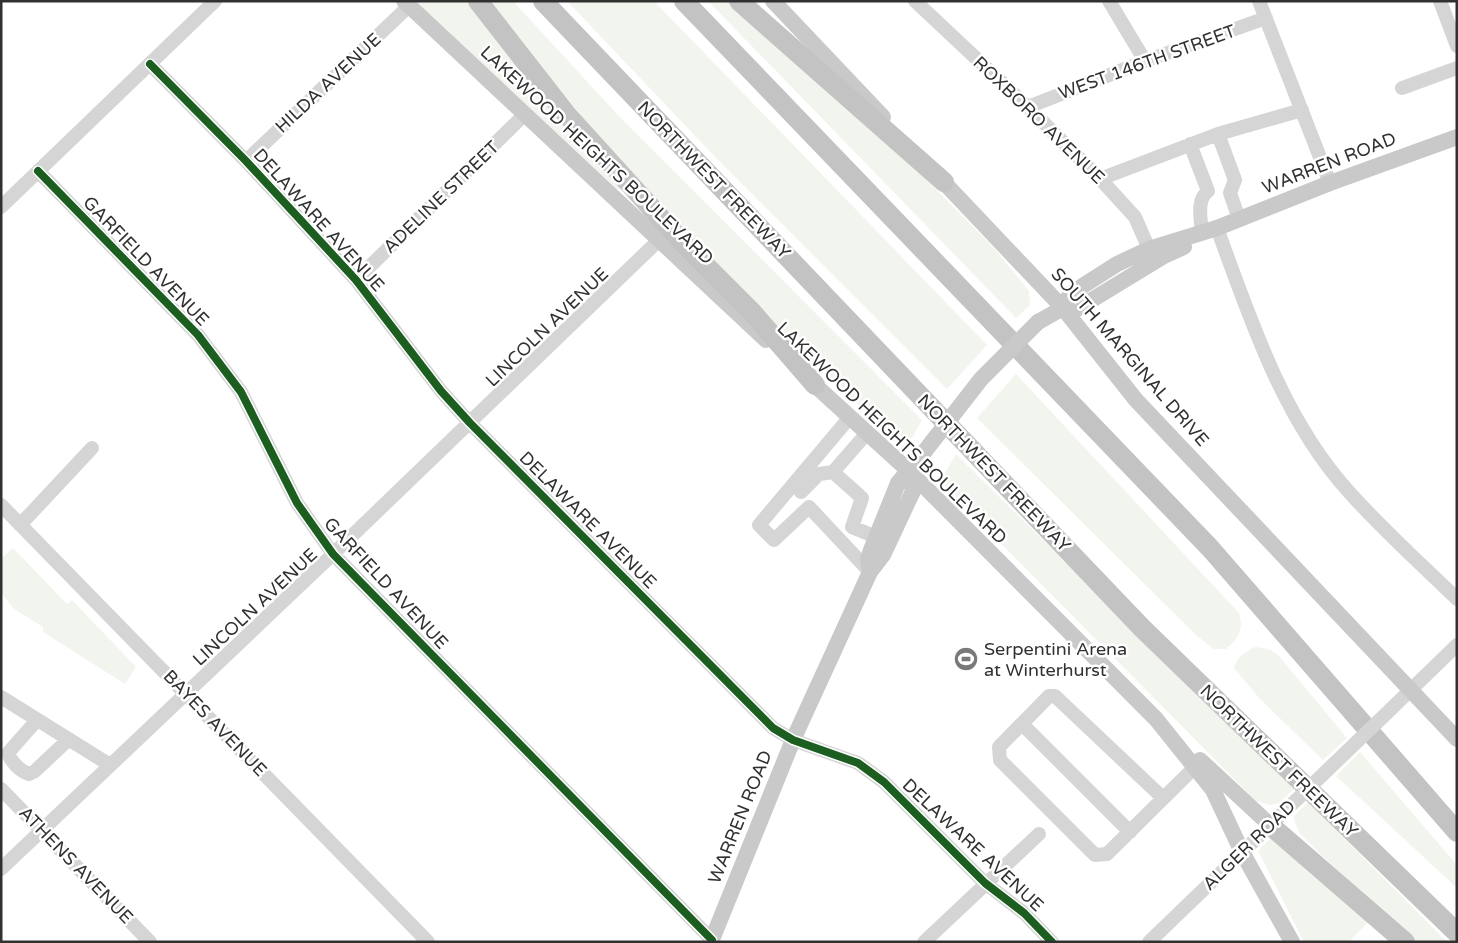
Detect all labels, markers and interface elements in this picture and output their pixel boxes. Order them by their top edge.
street label: WEST 146TH STREET [1055,20,1239,104]
street label: HILDA AVENUE [271,28,385,138]
street label: LAKEWOOD HEIGHTS BOULEVARD [476,41,718,269]
street label: ROXBORO AVENUE [969,52,1109,188]
street label: NORTHWEST FREEWAY [633,96,796,264]
street label: WARREN ROAD [1259,127,1399,199]
street label: ADELINE STREET [378,136,504,258]
street label: DELAWARE AVENUE [249,144,389,296]
street label: GARFIELD AVENUE [78,191,214,331]
street label: LINCOLN AVENUE [481,263,613,391]
street label: SOUTH MARGINAL DRIVE [1046,263,1214,451]
street label: LAKEWOOD HEIGHTS BOULEVARD [773,317,1011,549]
street label: NORTHWEST FREEWAY [913,389,1076,557]
street label: DELAWARE AVENUE [515,447,661,593]
street label: GARFIELD AVENUE [319,513,453,653]
street label: LINCOLN AVENUE [188,544,322,670]
place label: Serpentini Arena at Winterhurst [984,638,1127,681]
sports icon: Serpentini Arena at Winterhurst [953,646,979,672]
street label: BAYES AVENUE [159,665,271,781]
street label: NORTHWEST FREEWAY [1195,680,1363,843]
street label: WARREN ROAD [703,747,777,887]
street label: DELAWARE AVENUE [898,774,1048,916]
street label: ALGER ROAD [1198,795,1300,895]
street label: ATHENS AVENUE [14,802,138,928]

